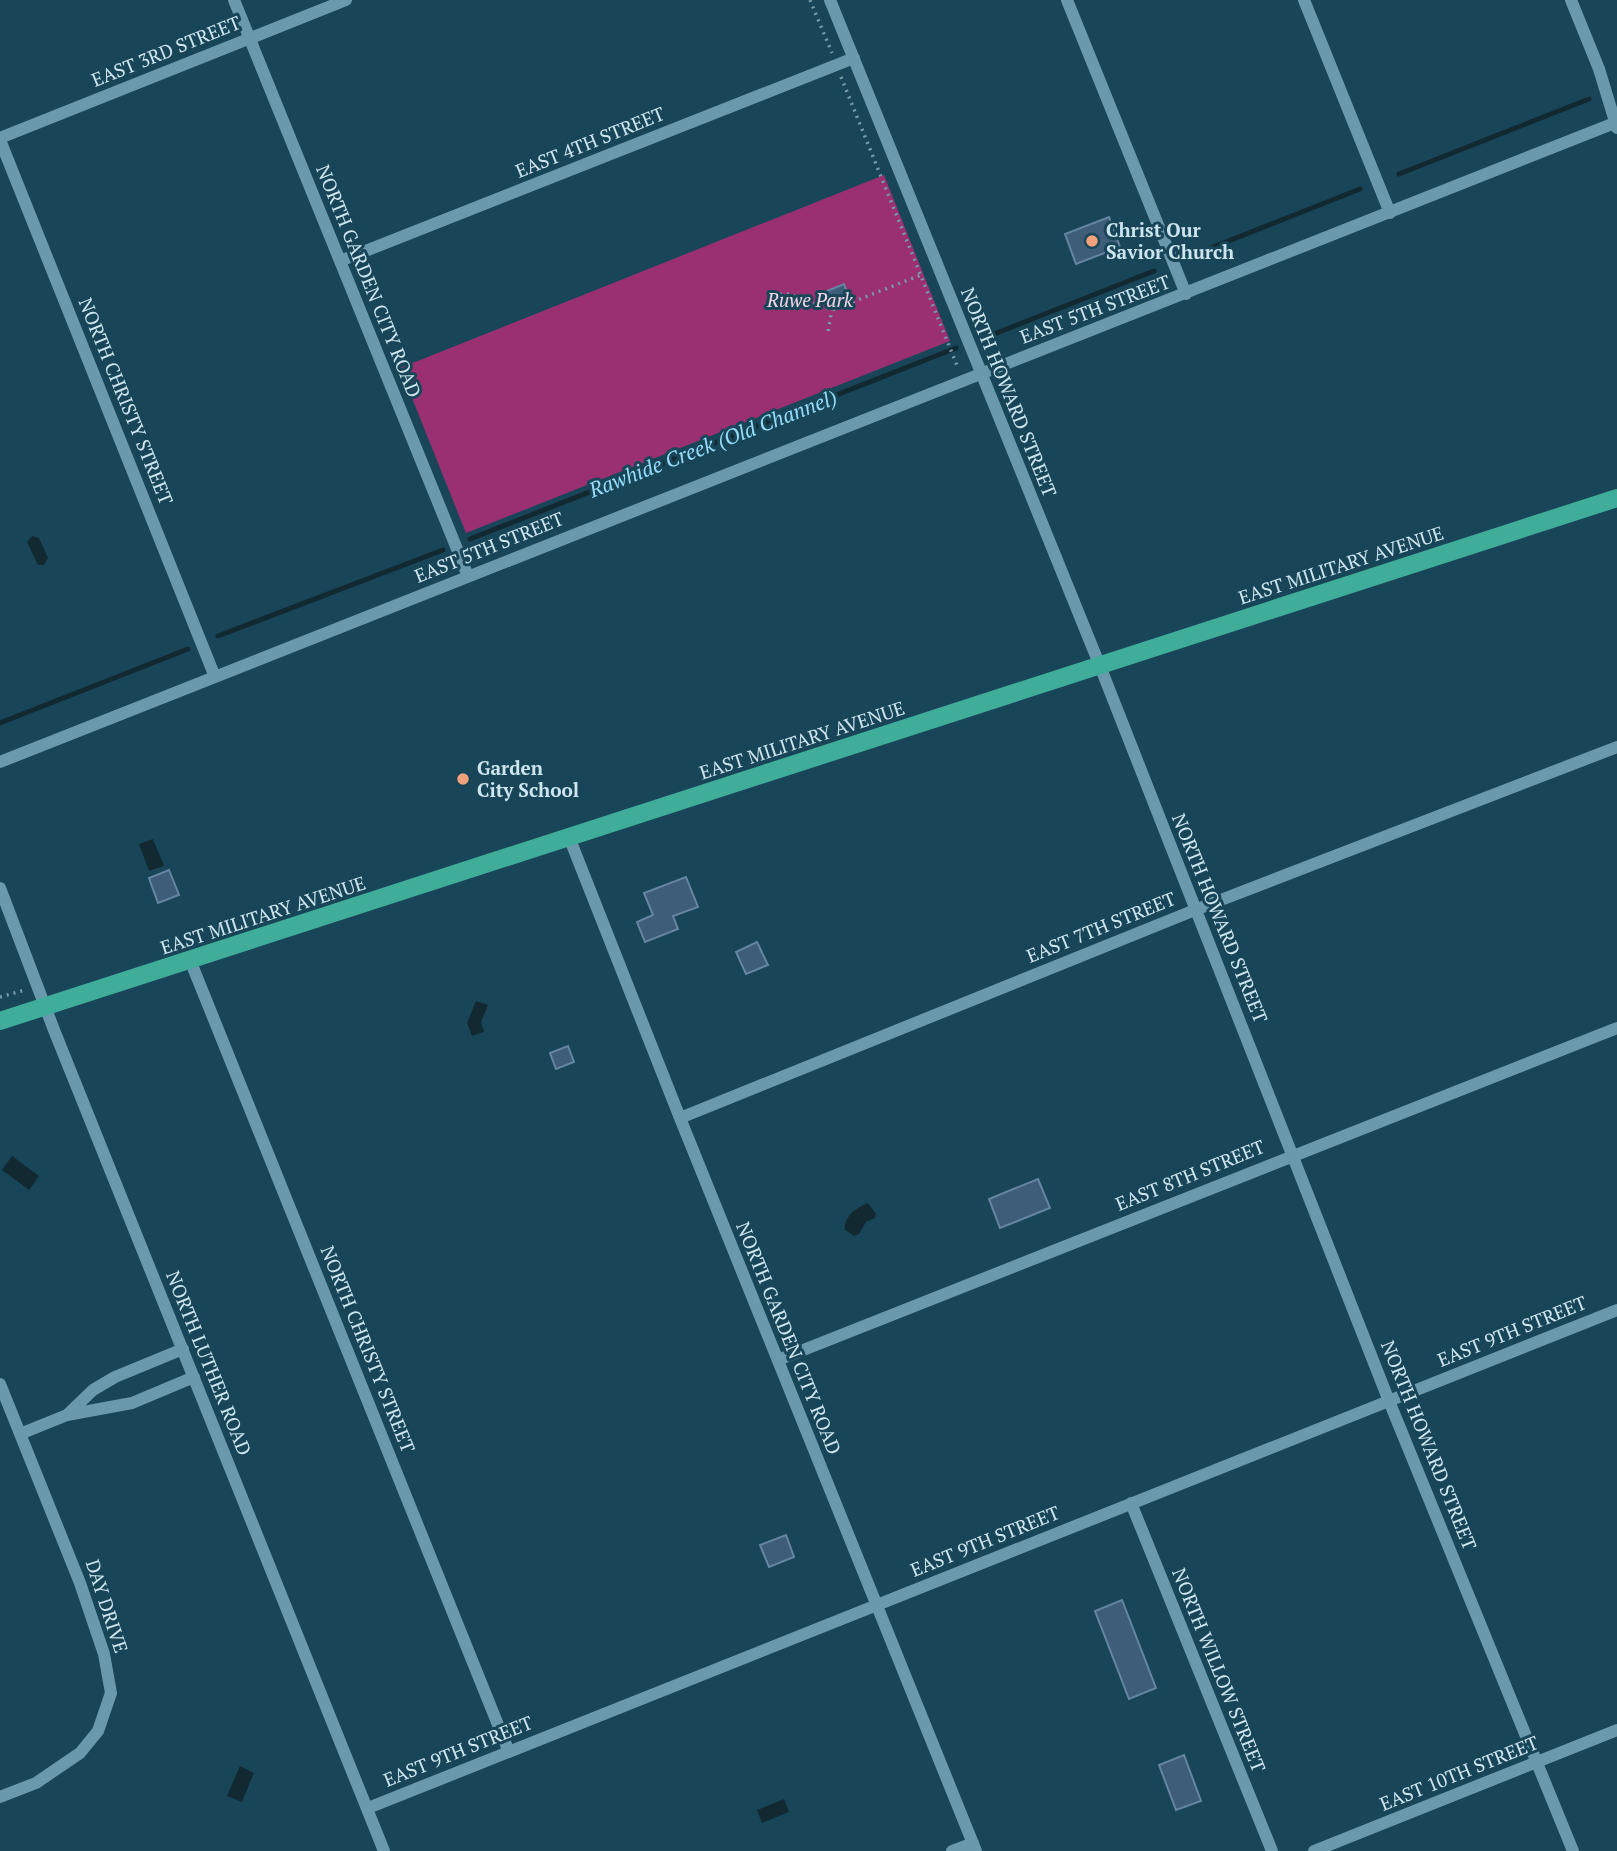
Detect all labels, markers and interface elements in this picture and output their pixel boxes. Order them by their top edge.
street label: EAST 3RD STREET [87,9,244,92]
street label: EAST 4TH STREET [511,100,668,183]
street label: NORTH GARDEN CITY ROAD [311,161,428,401]
place label: Christ Our Savior Church [1106,217,1234,264]
marker: Christ Our Savior Church [1084,233,1100,249]
street label: EAST 5TH STREET [1016,268,1174,349]
street label: NORTH HOWARD STREET [956,283,1063,500]
park label: Ruwe Park [766,287,854,312]
street label: NORTH CHRISTY STREET [73,294,180,508]
water label: Rawhide Creek (Old Channel) [584,383,841,504]
street label: EAST 5TH STREET [410,505,567,588]
street label: EAST MILITARY AVENUE [1235,520,1447,610]
street label: EAST MILITARY AVENUE [696,695,908,785]
place label: Garden City School [477,755,579,802]
marker: Garden City School [455,771,471,787]
street label: NORTH HOWARD STREET [1167,809,1274,1026]
street label: EAST MILITARY AVENUE [157,870,369,960]
street label: EAST 7TH STREET [1022,885,1179,968]
street label: EAST 8TH STREET [1111,1133,1268,1216]
street label: NORTH GARDEN CITY ROAD [731,1218,848,1458]
street label: NORTH CHRISTY STREET [315,1242,422,1456]
street label: NORTH LUTHER ROAD [161,1267,258,1459]
street label: EAST 9TH STREET [1433,1289,1590,1372]
street label: NORTH HOWARD STREET [1376,1336,1483,1553]
street label: EAST 9TH STREET [906,1499,1063,1582]
street label: DAY DRIVE [81,1556,134,1656]
street label: NORTH WILLOW STREET [1167,1564,1272,1776]
street label: EAST 9TH STREET [379,1709,536,1792]
street label: EAST 10TH STREET [1376,1729,1542,1816]

